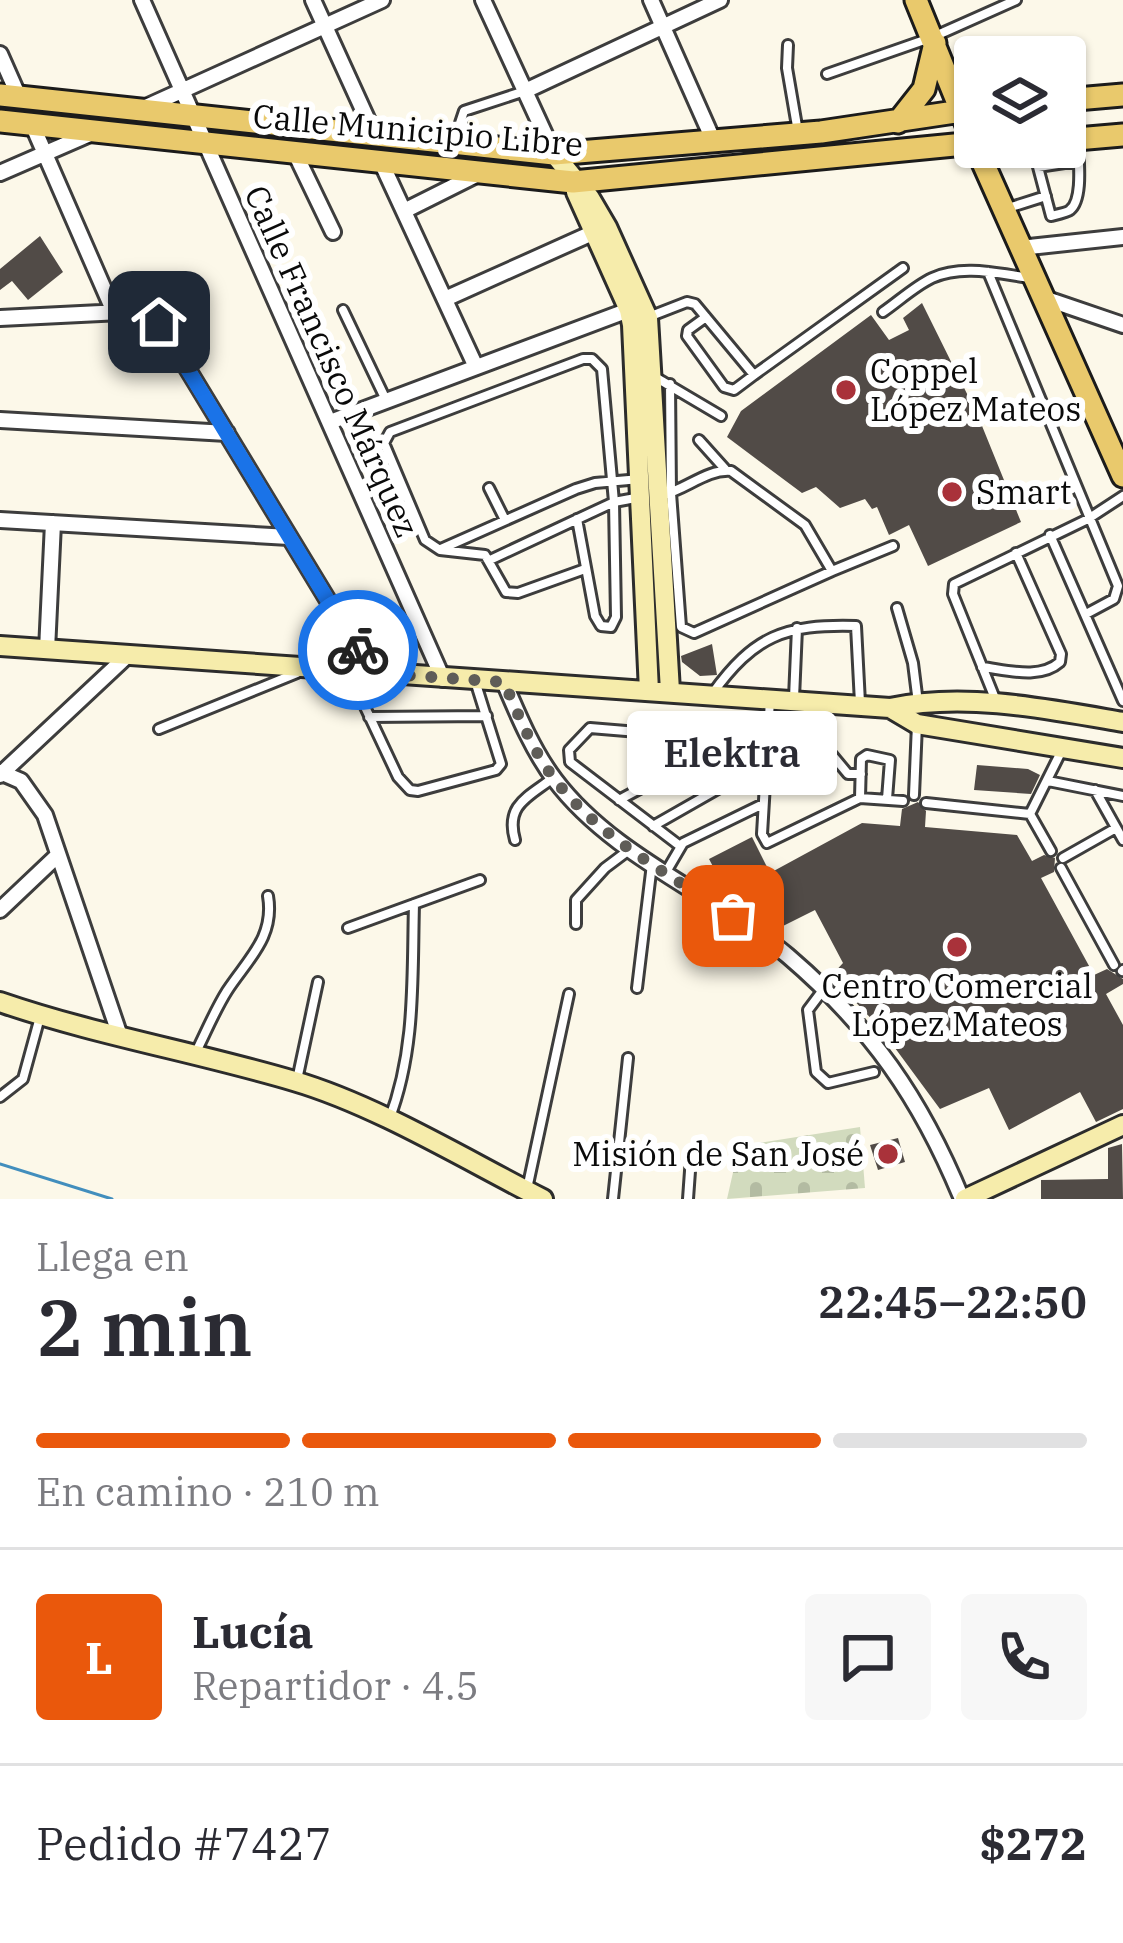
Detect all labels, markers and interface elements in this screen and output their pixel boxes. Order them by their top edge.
map controls [954,36,1086,168]
button: layers [954,36,1086,168]
street label: Calle Municipio Libre [251,94,585,165]
street label: Calle Francisco Márquez [236,178,429,543]
pin [108,271,210,373]
icon: home [126,289,192,355]
place label: Coppel López Mateos [870,349,1081,430]
marker: Coppel López Mateos [833,377,859,403]
place label: Smart [976,470,1071,513]
marker: Smart [939,479,965,505]
courier [298,590,418,710]
icon: bike [325,617,391,683]
callout: Elektra [628,712,838,796]
text: Elektra [663,727,801,778]
pin [682,865,784,967]
icon: bag [700,883,766,949]
marker: Centro Comercial López Mateos [944,934,970,960]
place label: Centro Comercial López Mateos [821,964,1093,1045]
place label: Misión de San José [572,1132,864,1175]
marker: Misión de San José [875,1141,901,1167]
text: Llega en [36,1231,189,1282]
text: 22:45–22:50 [818,1272,1087,1330]
text: 2 min [36,1276,253,1377]
text: En camino · 210 m [36,1466,380,1517]
button: chat [805,1594,931,1720]
button: phone [961,1594,1087,1720]
text: Lucía [192,1602,314,1660]
text: L [85,1628,113,1686]
text: Repartidor · 4.5 [192,1660,479,1711]
text: Pedido #7427 [36,1814,332,1872]
text: $272 [979,1814,1087,1872]

